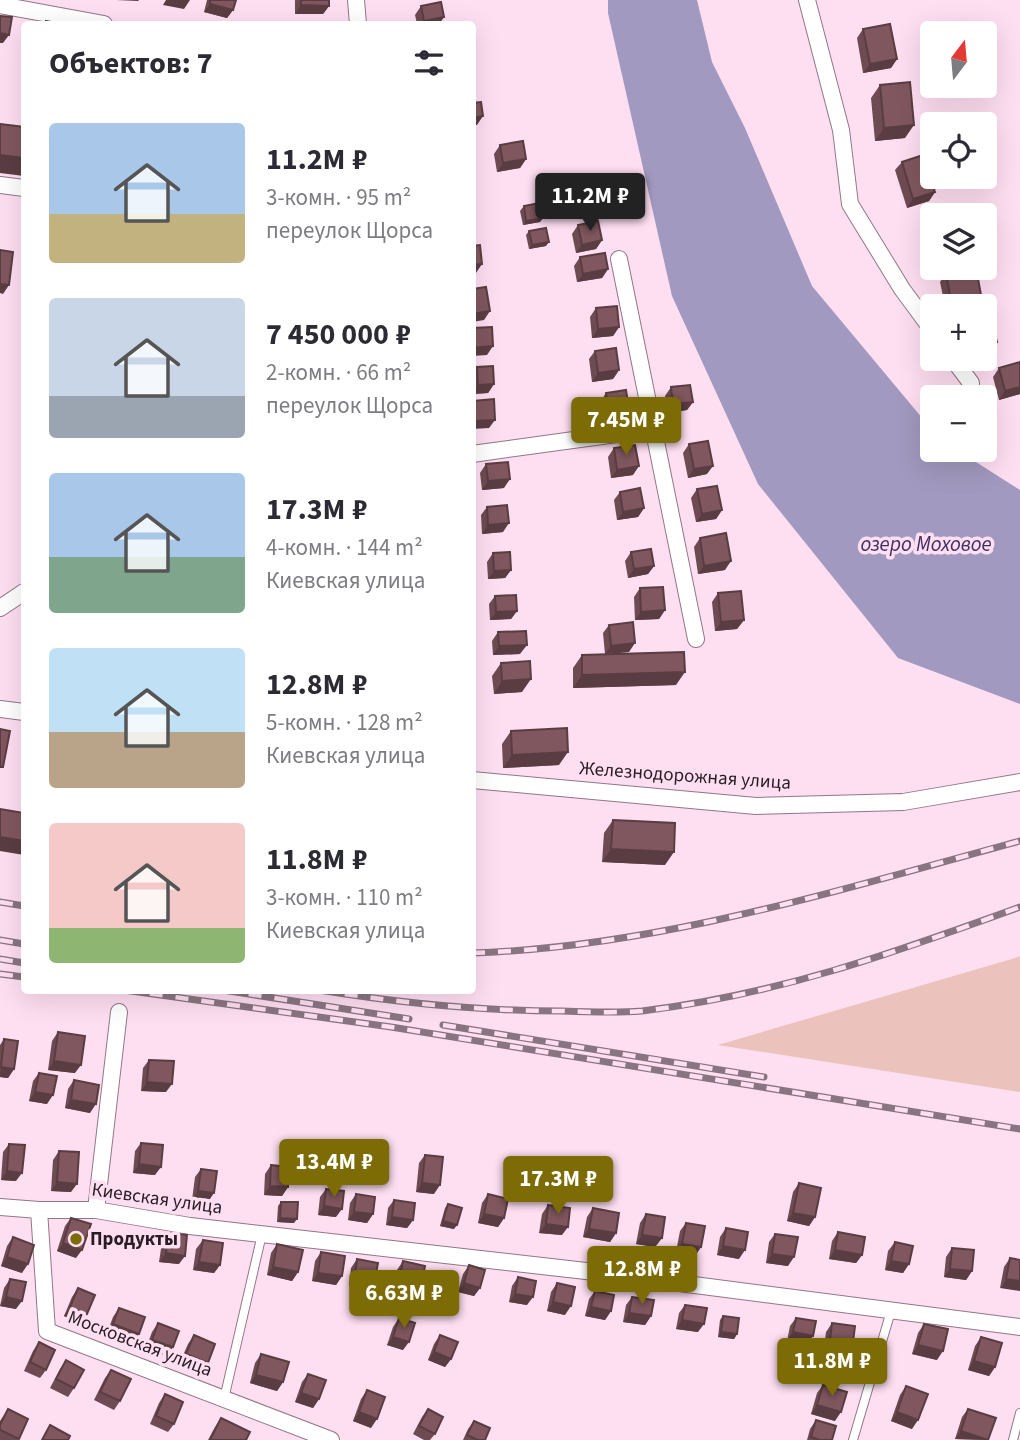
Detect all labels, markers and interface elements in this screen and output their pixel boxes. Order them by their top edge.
north arrow [920,21,998,98]
map controls [920,21,997,462]
text: Объектов: 7 [49,42,213,85]
icon: filters [410,44,448,82]
button: locate [920,112,997,189]
text: 11.2M ₽ [266,138,367,181]
icon: home [105,151,189,235]
pin: 11.2M ₽ [525,174,655,233]
text: 11.2M ₽ [551,179,629,212]
text: 3-комн. · 95 m² [266,181,411,214]
button: layers [920,203,997,280]
text: переулок Щорса [266,214,433,247]
button: + [920,294,997,371]
text: 7 450 000 ₽ [266,313,411,356]
icon: home [105,326,189,410]
text: 2-комн. · 66 m² [266,356,411,389]
button: − [920,385,997,462]
text: переулок Щорса [266,389,433,422]
pin: 7.45M ₽ [561,398,691,457]
text: 7.45M ₽ [587,403,665,436]
text: 17.3M ₽ [266,488,367,531]
icon: home [105,501,189,585]
water label: озеро Моховое [860,529,992,559]
text: 4-комн. · 144 m² [266,531,423,564]
text: Киевская улица [266,564,425,597]
text: 12.8M ₽ [266,663,367,706]
icon: home [105,676,189,760]
text: 5-комн. · 128 m² [266,706,423,739]
text: Киевская улица [266,739,425,772]
street label: Железнодорожная улица [578,755,792,797]
text: 11.8M ₽ [266,838,367,881]
icon: home [105,851,189,935]
text: 3-комн. · 110 m² [266,881,423,914]
text: Киевская улица [266,914,425,947]
pin: 13.4M ₽ [269,1140,399,1199]
text: 13.4M ₽ [295,1145,373,1178]
pin: 17.3M ₽ [493,1156,623,1216]
text: 17.3M ₽ [519,1162,597,1195]
street label: Киевская улица [90,1176,224,1222]
place label: Продукты [90,1226,178,1253]
marker: Продукты [68,1231,84,1247]
pin: 12.8M ₽ [577,1246,707,1306]
text: 12.8M ₽ [603,1252,681,1285]
pin: 6.63M ₽ [339,1270,469,1330]
text: 6.63M ₽ [365,1276,443,1309]
street label: Московская улица [64,1304,216,1384]
pin: 11.8M ₽ [767,1338,897,1398]
text: 11.8M ₽ [793,1344,871,1377]

